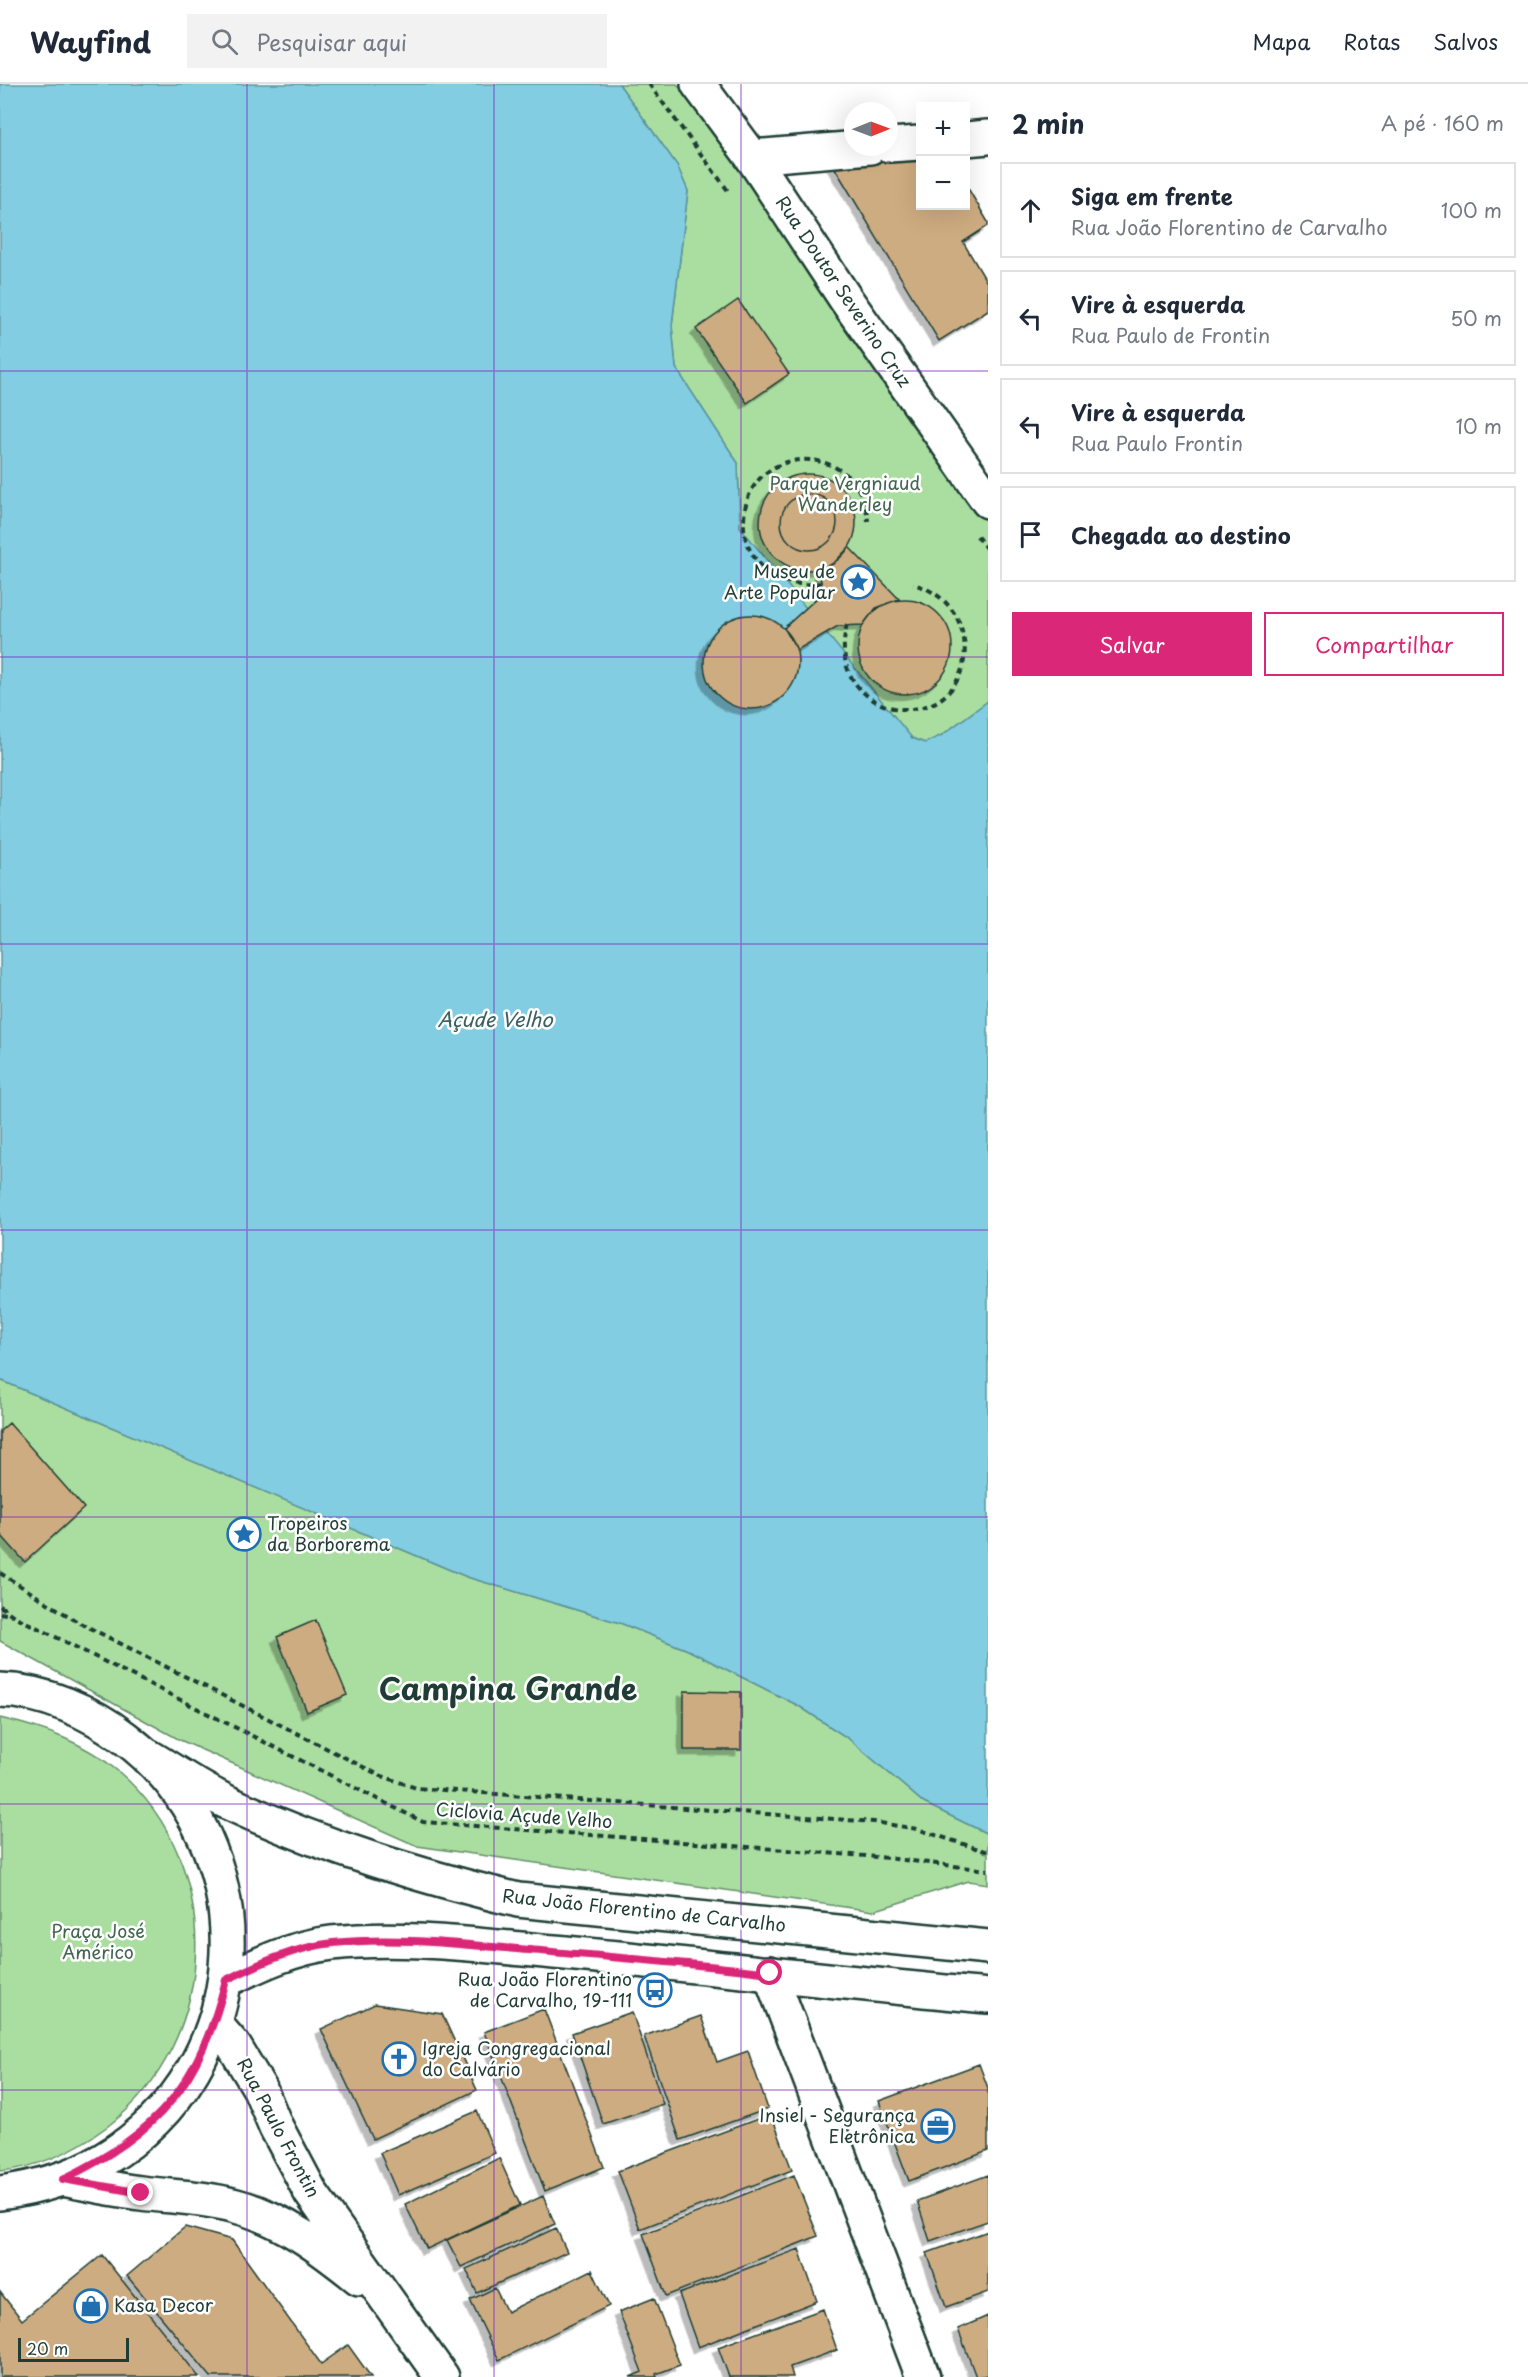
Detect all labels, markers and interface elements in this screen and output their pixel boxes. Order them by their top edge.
search box [187,14,607,68]
text: Wayfind [30,20,151,63]
icon: search [208,25,241,58]
text: Pesquisar aqui [256,25,407,58]
text: Mapa [1253,25,1310,57]
text: Rotas [1343,25,1400,57]
text: Salvos [1433,25,1498,57]
north arrow [844,102,898,156]
map controls [916,102,970,210]
button: + [916,102,970,156]
text: 2 min [1012,104,1085,143]
text: A pé · 160 m [1381,108,1504,138]
button: − [916,156,970,210]
text: Siga em frente [1071,179,1233,212]
street label: Rua Doutor Severino Cruz [770,190,919,393]
icon: ahead [1014,194,1047,227]
text: 100 m [1441,195,1502,225]
text: Rua João Florentino de Carvalho [1071,212,1388,242]
text: Vire à esquerda [1071,287,1245,320]
icon: left [1014,302,1047,335]
text: 50 m [1450,303,1502,333]
text: Rua Paulo de Frontin [1071,320,1270,350]
text: Vire à esquerda [1071,395,1245,428]
icon: left [1014,410,1047,443]
text: 10 m [1455,411,1502,441]
text: Rua Paulo Frontin [1071,428,1243,458]
park label: Parque Vergniaud Wanderley [770,469,920,517]
icon: arrive [1014,518,1047,551]
text: Chegada ao destino [1071,518,1291,551]
place label: Museu de Arte Popular [724,557,836,605]
place icon: Museu de Arte Popular [840,564,876,600]
button: Salvar [1012,612,1252,676]
button: Compartilhar [1264,612,1504,676]
water label: Açude Velho [437,1004,554,1034]
place label: Tropeiros da Borborema [267,1509,391,1557]
place icon: Tropeiros da Borborema [226,1516,262,1552]
district label: Campina Grande [379,1665,637,1710]
street label: Ciclovia Açude Velho [435,1795,613,1834]
street label: Rua João Florentino de Carvalho [501,1881,787,1938]
park label: Praça José Américo [51,1917,145,1965]
route start [756,1959,782,1985]
place label: Rua João Florentino de Carvalho, 19-111 [458,1965,632,2013]
bus stop icon: Rua João Florentino de Carvalho, 19-111 [637,1972,673,2008]
place label: Igreja Congregacional do Calvário [422,2034,611,2082]
church icon: Igreja Congregacional do Calvário [381,2041,417,2077]
street label: Rua Paulo Frontin [231,2053,328,2202]
place label: Insiel - Segurança Eletrônica [759,2101,916,2149]
office icon: Insiel - Segurança Eletrônica [920,2108,956,2144]
route end [127,2179,153,2205]
shop icon: Kasa Decor [73,2288,109,2324]
place label: Kasa Decor [114,2291,214,2318]
scale bar [18,2335,129,2362]
text: 20 m [27,2336,68,2360]

